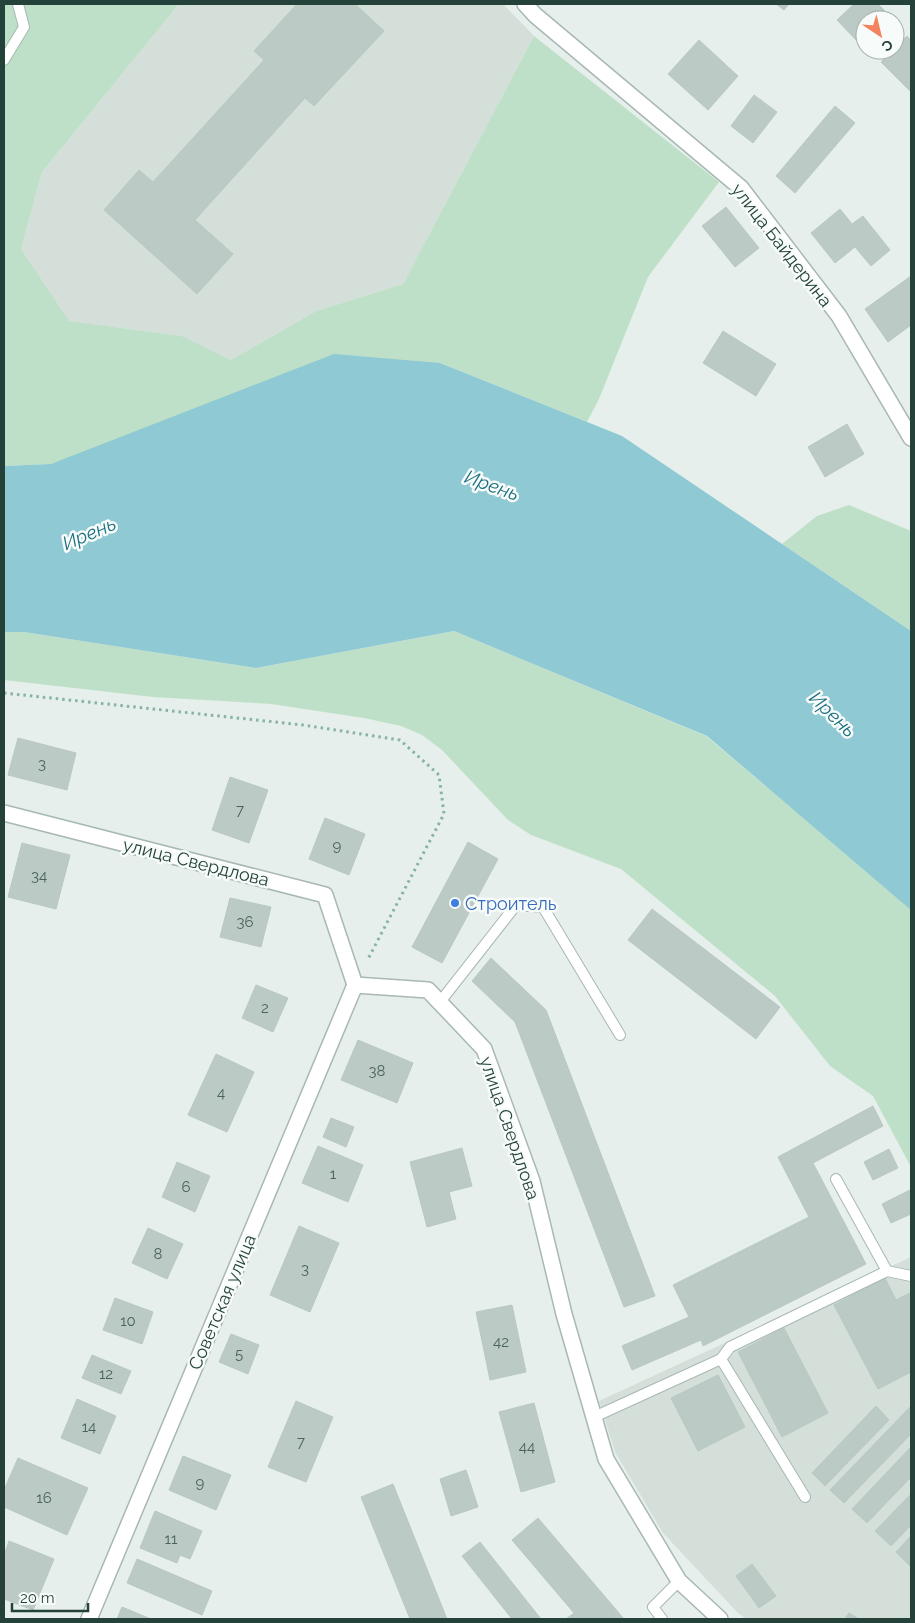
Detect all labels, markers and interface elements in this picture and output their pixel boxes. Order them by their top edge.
north arrow [855,10,905,60]
text: С [879,36,896,55]
street label: улица Байдерина [727,179,837,311]
water label: Ирень [462,465,522,505]
water label: Ирень [59,512,119,554]
water label: Ирень [805,687,861,741]
house number: 3 [38,755,46,773]
house number: 7 [236,801,244,819]
street label: улица Свердлова [121,834,271,890]
house number: 9 [333,837,342,855]
house number: 34 [31,867,47,885]
place label: Строитель [465,893,557,914]
marker: Строитель [449,897,461,909]
house number: 36 [236,913,254,931]
house number: 2 [261,999,269,1017]
street label: улица Свердлова [476,1054,544,1202]
house number: 38 [369,1062,386,1080]
house number: 4 [217,1084,225,1102]
house number: 1 [330,1165,337,1183]
house number: 6 [181,1178,191,1196]
street label: Советская улица [184,1231,260,1373]
house number: 8 [154,1245,163,1263]
house number: 3 [301,1260,309,1278]
house number: 10 [120,1312,136,1330]
house number: 42 [493,1333,509,1351]
house number: 5 [235,1345,243,1363]
house number: 12 [99,1365,113,1383]
house number: 14 [82,1418,96,1436]
house number: 7 [297,1433,305,1451]
house number: 44 [519,1438,535,1456]
house number: 9 [196,1474,205,1492]
house number: 16 [36,1489,52,1507]
house number: 11 [165,1530,178,1548]
scale bar [12,1580,89,1612]
text: 20 m [20,1589,55,1607]

